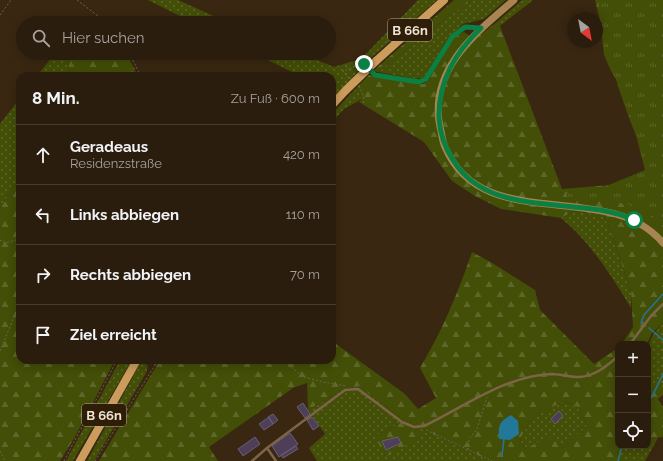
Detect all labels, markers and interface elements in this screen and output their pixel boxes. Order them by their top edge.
north arrow [567,12,603,48]
search box [16,16,336,60]
road number: B 66n [388,19,432,41]
icon: search [30,27,52,49]
text: Hier suchen [62,29,145,47]
route end [355,55,373,73]
text: 8 Min. [32,88,79,108]
text: Zu Fuß · 600 m [231,91,320,106]
text: Geradeaus [70,138,148,156]
icon: ahead [32,144,54,166]
text: 420 m [283,147,320,162]
text: Residenzstraße [70,156,162,171]
icon: left [32,204,54,226]
text: Links abbiegen [70,206,179,224]
text: 110 m [286,207,320,222]
route start [625,211,643,229]
icon: right [32,264,54,286]
text: Rechts abbiegen [70,266,191,284]
text: 70 m [290,267,320,282]
icon: arrive [32,324,54,346]
text: Ziel erreicht [70,326,157,344]
map controls [615,341,651,449]
button: + [615,341,651,377]
button: − [615,377,651,413]
road number: B 66n [82,404,126,426]
button: locate [615,413,651,449]

